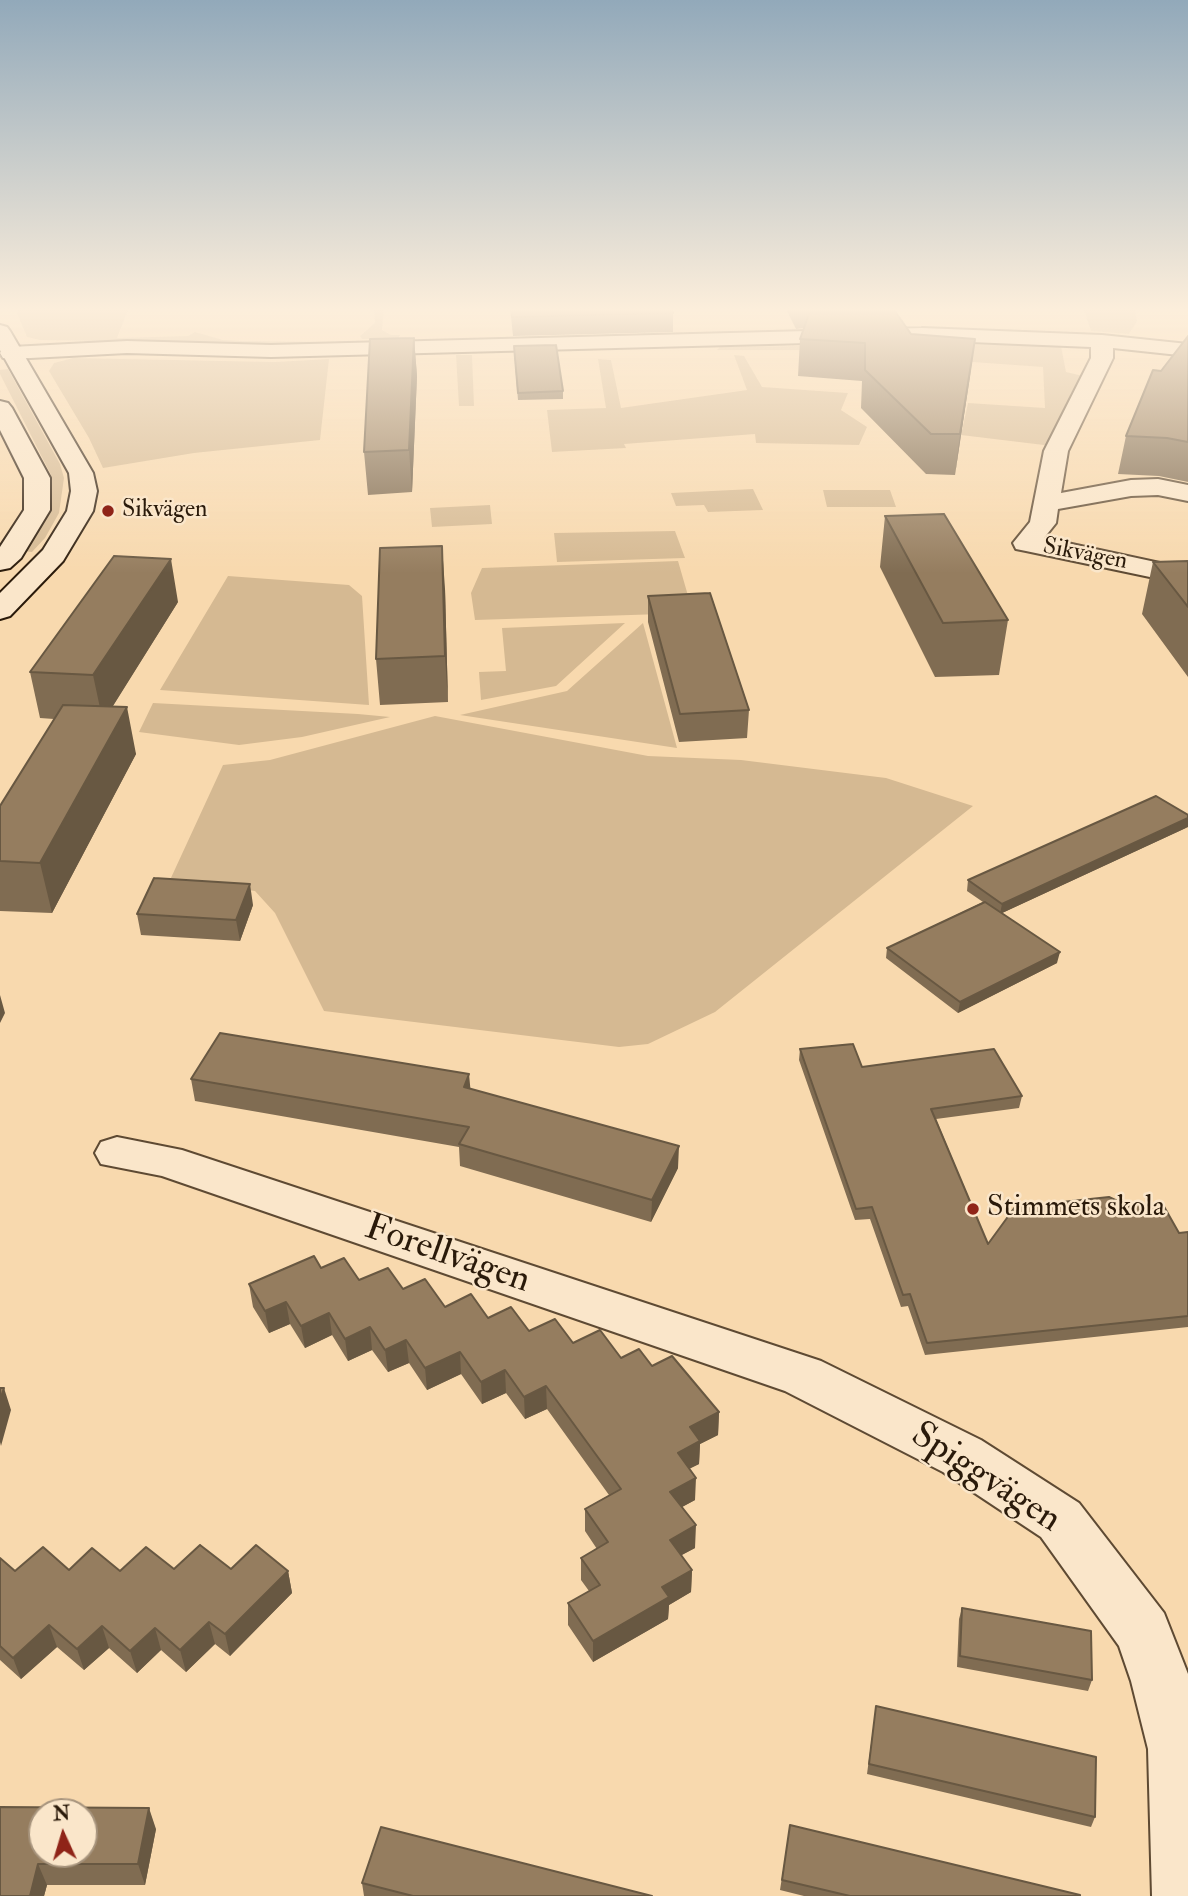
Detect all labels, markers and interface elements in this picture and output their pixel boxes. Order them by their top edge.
place label: Sikvägen [122,497,207,525]
marker: Sikvägen [100,503,116,519]
street label: Sikvägen [1040,533,1130,577]
place label: Stimmets skola [987,1191,1165,1227]
marker: Stimmets skola [965,1201,981,1217]
street label: Forellvägen [359,1207,535,1305]
street label: Spiggvägen [902,1414,1068,1544]
north arrow [28,1798,98,1868]
text: N [52,1801,71,1827]

